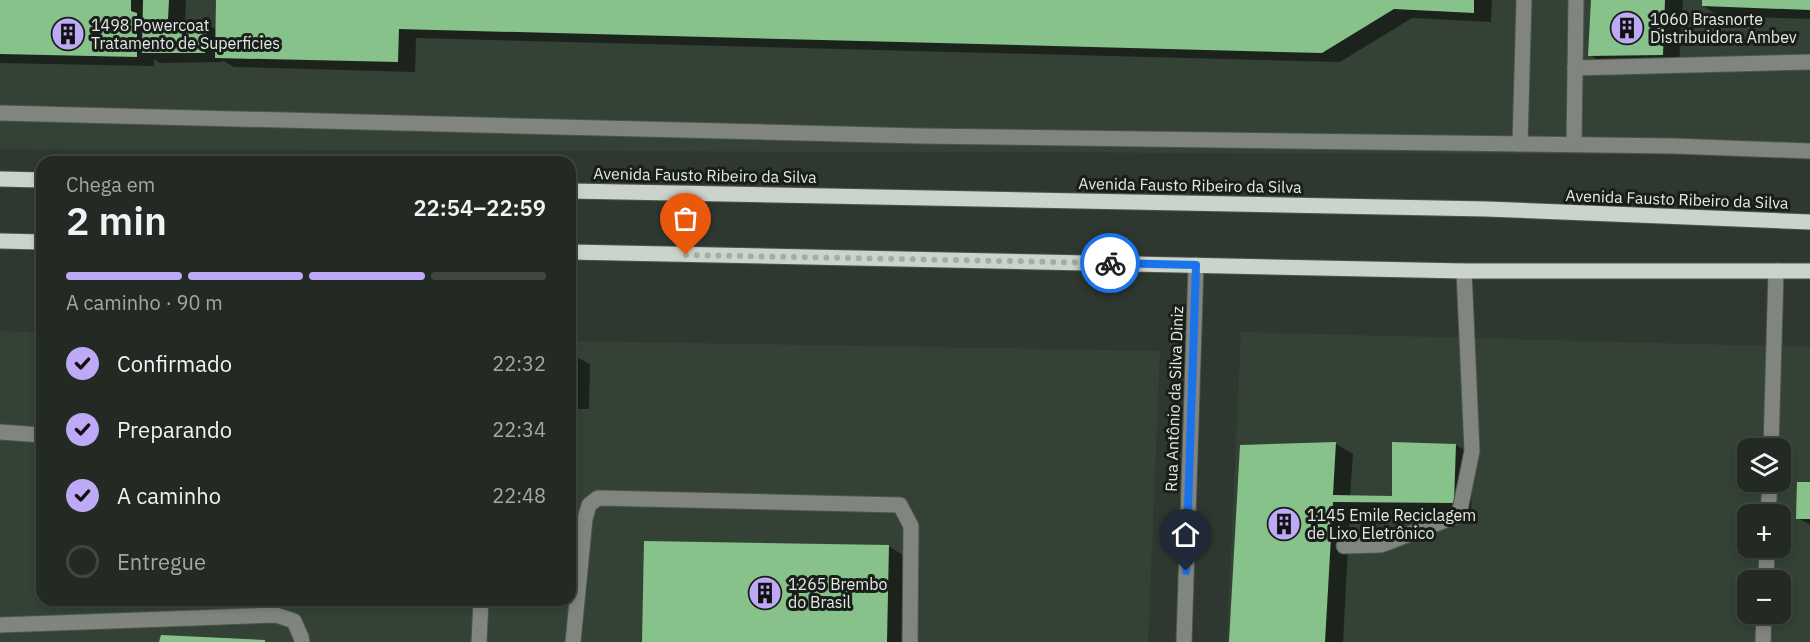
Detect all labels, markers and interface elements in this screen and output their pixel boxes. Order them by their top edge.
place label: 1060 Brasnorte Distribuidora Ambev [1650,9,1797,47]
building icon: 1060 Brasnorte Distribuidora Ambev [1609,10,1645,46]
place label: 1498 Powercoat Tratamento de Superficies [91,15,280,53]
building icon: 1498 Powercoat Tratamento de Superficies [50,16,86,52]
street label: Avenida Fausto Ribeiro da Silva [593,163,817,187]
text: Chega em [66,171,155,198]
street label: Avenida Fausto Ribeiro da Silva [1078,173,1302,197]
street label: Avenida Fausto Ribeiro da Silva [1565,185,1789,213]
text: 22:54–22:59 [413,193,546,222]
pin [660,193,711,255]
text: 2 min [66,195,167,246]
icon: bag [669,202,702,235]
courier [1080,233,1140,293]
icon: bike [1094,247,1127,280]
text: A caminho · 90 m [66,289,223,316]
street label: Rua Antônio da Silva Diniz [1161,306,1187,492]
icon: check [66,347,99,380]
text: Confirmado [117,349,232,378]
text: 22:32 [492,350,546,377]
icon: check [66,413,99,446]
text: Preparando [117,415,232,444]
text: 22:34 [492,416,546,443]
map controls [1737,438,1791,624]
button: layers [1737,438,1791,492]
icon: check [66,479,99,512]
text: A caminho [117,481,221,510]
text: 22:48 [492,482,546,509]
button: + [1737,504,1791,558]
place label: 1145 Emile Reciclagem de Lixo Eletrônico [1307,505,1476,543]
building icon: 1145 Emile Reciclagem de Lixo Eletrônico [1266,506,1302,542]
pin [1160,509,1211,571]
icon: home [1169,518,1202,551]
text: Entregue [117,547,206,576]
button: − [1737,570,1791,624]
place label: 1265 Brembo do Brasil [788,574,887,612]
building icon: 1265 Brembo do Brasil [747,575,783,611]

